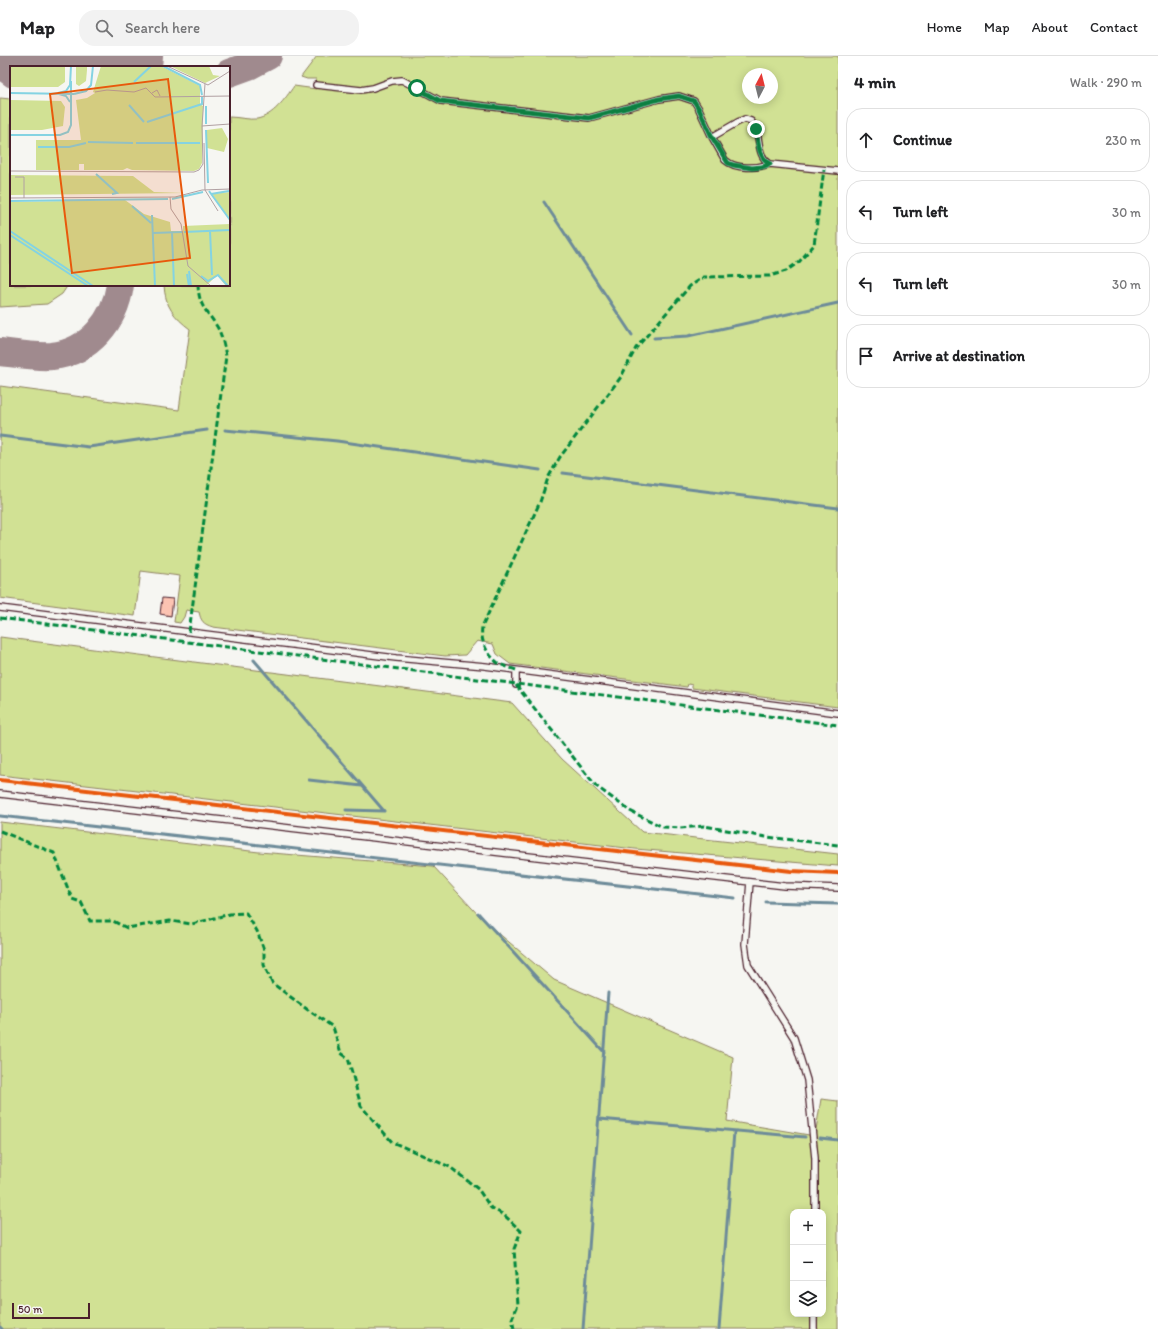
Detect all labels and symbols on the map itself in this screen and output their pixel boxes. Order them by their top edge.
inset map [10,66,230,286]
north arrow [742,68,778,104]
route start [408,79,426,97]
route end [747,120,765,138]
scale bar [12,1301,90,1320]

